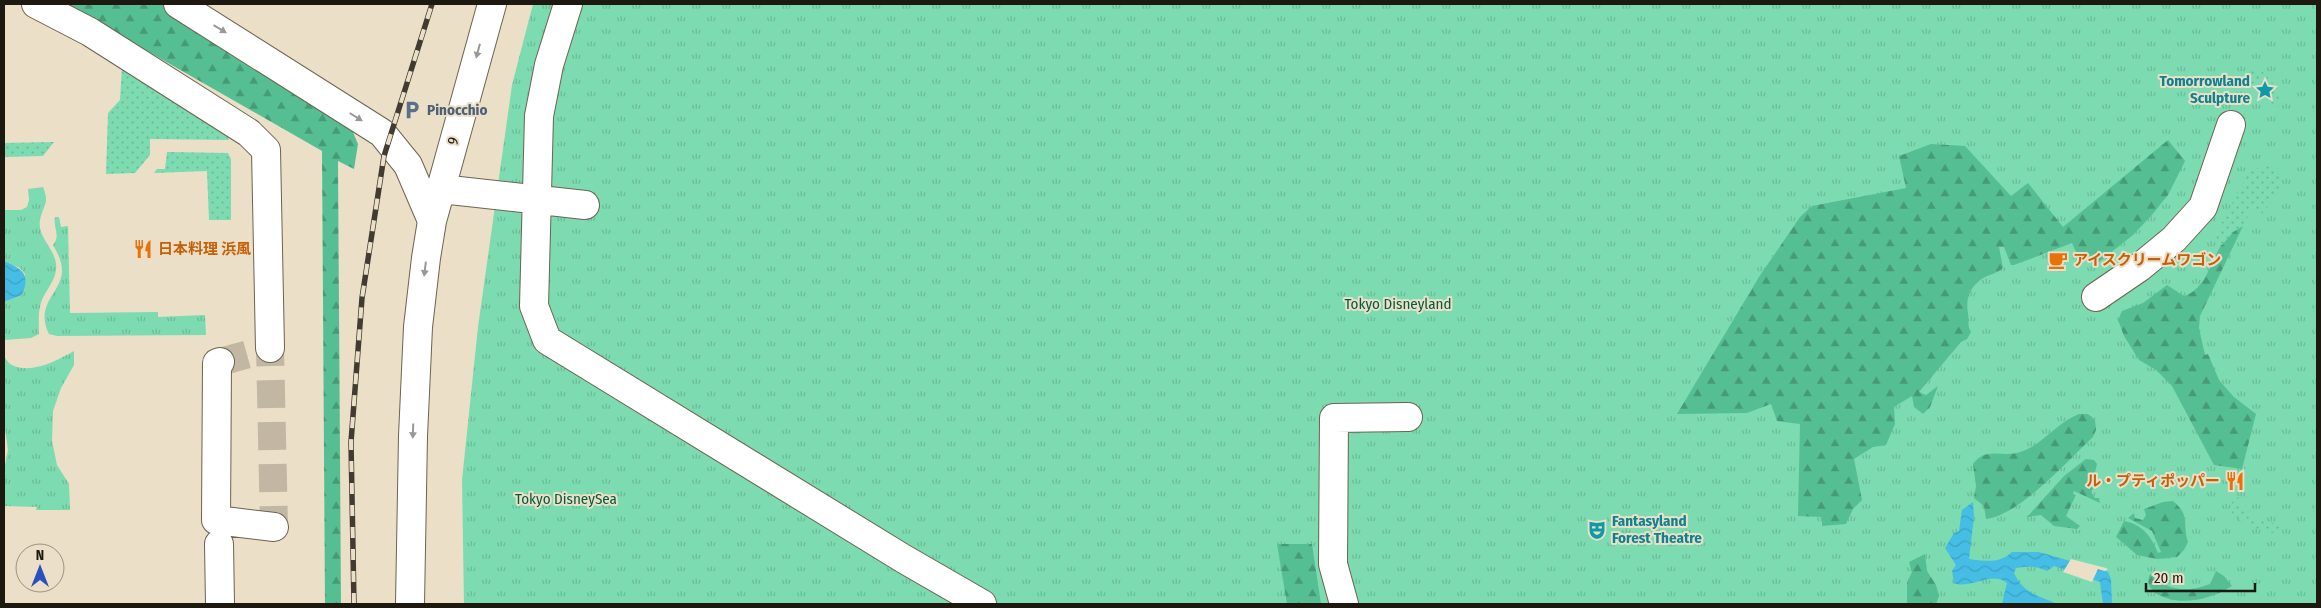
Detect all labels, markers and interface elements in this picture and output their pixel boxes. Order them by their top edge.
one-way arrow [213,25,226,34]
one-way arrow [474,43,482,58]
place label: Tomorrowland Sculpture [2160,72,2250,107]
place icon: Tomorrowland Sculpture [2254,79,2276,101]
parking icon: Pinocchio [401,99,423,121]
place label: Pinocchio [427,101,487,119]
one-way arrow [350,112,363,122]
street label: 9 [443,135,463,147]
restaurant icon: 日本料理 浜風 [132,238,154,260]
place label: 日本料理 浜風 [158,240,251,258]
cafe icon: アイスクリームワゴン [2047,249,2069,271]
place label: アイスクリームワゴン [2073,251,2221,269]
one-way arrow [421,261,429,277]
park label: Tokyo Disneyland [1344,295,1452,313]
one-way arrow [409,423,417,439]
restaurant icon: ル・プティポッパー [2224,470,2246,492]
place label: ル・プティポッパー [2086,472,2220,490]
park label: Tokyo DisneySea [515,490,617,508]
place label: Fantasyland Forest Theatre [1612,512,1702,547]
theatre icon: Fantasyland Forest Theatre [1586,519,1608,541]
north arrow [15,543,65,593]
text: N [36,547,44,564]
scale bar [2146,560,2255,592]
text: 20 m [2154,569,2184,587]

